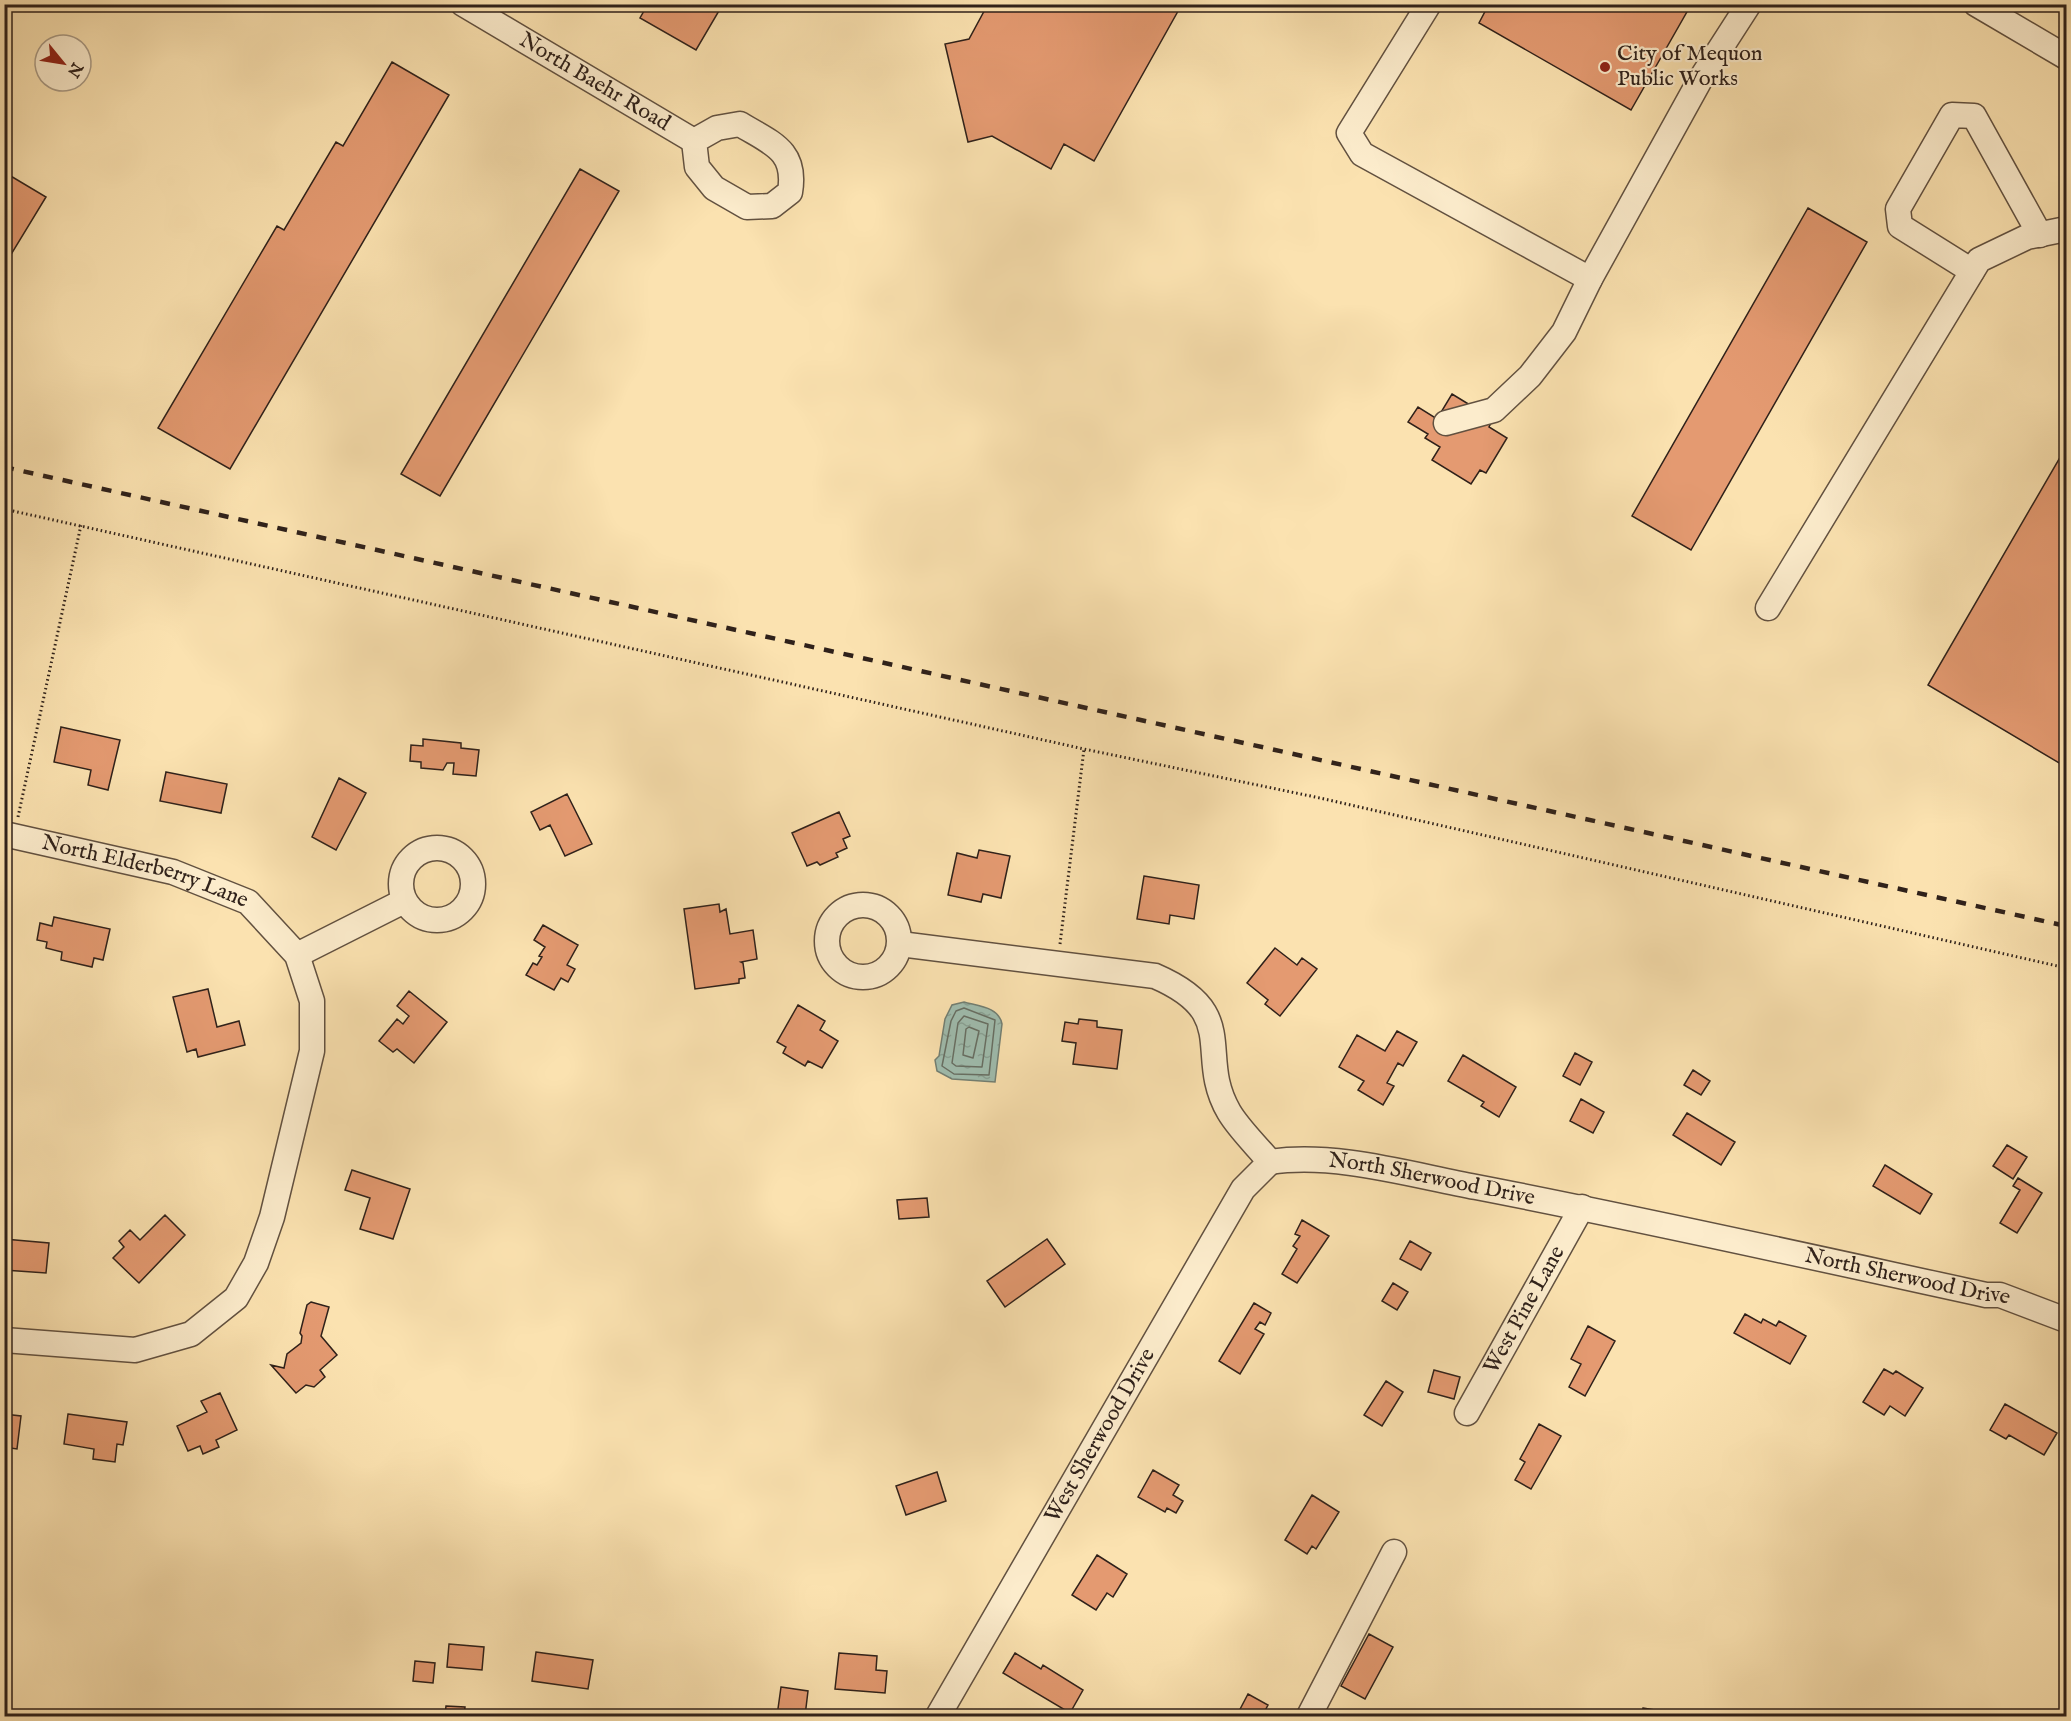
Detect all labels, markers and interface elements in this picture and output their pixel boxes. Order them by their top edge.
street label: North Baehr Road [514,26,675,138]
north arrow [33,33,93,93]
place label: City of Mequon Public Works [1617,40,1763,93]
text: N [62,58,87,81]
marker: City of Mequon Public Works [1598,60,1612,74]
street label: North Elderberry Lane [39,829,252,915]
street label: North Sherwood Drive [1327,1147,1537,1212]
street label: West Pine Lane [1478,1241,1571,1379]
street label: North Sherwood Drive [1802,1242,2015,1312]
street label: West Sherwood Drive [1039,1343,1162,1528]

